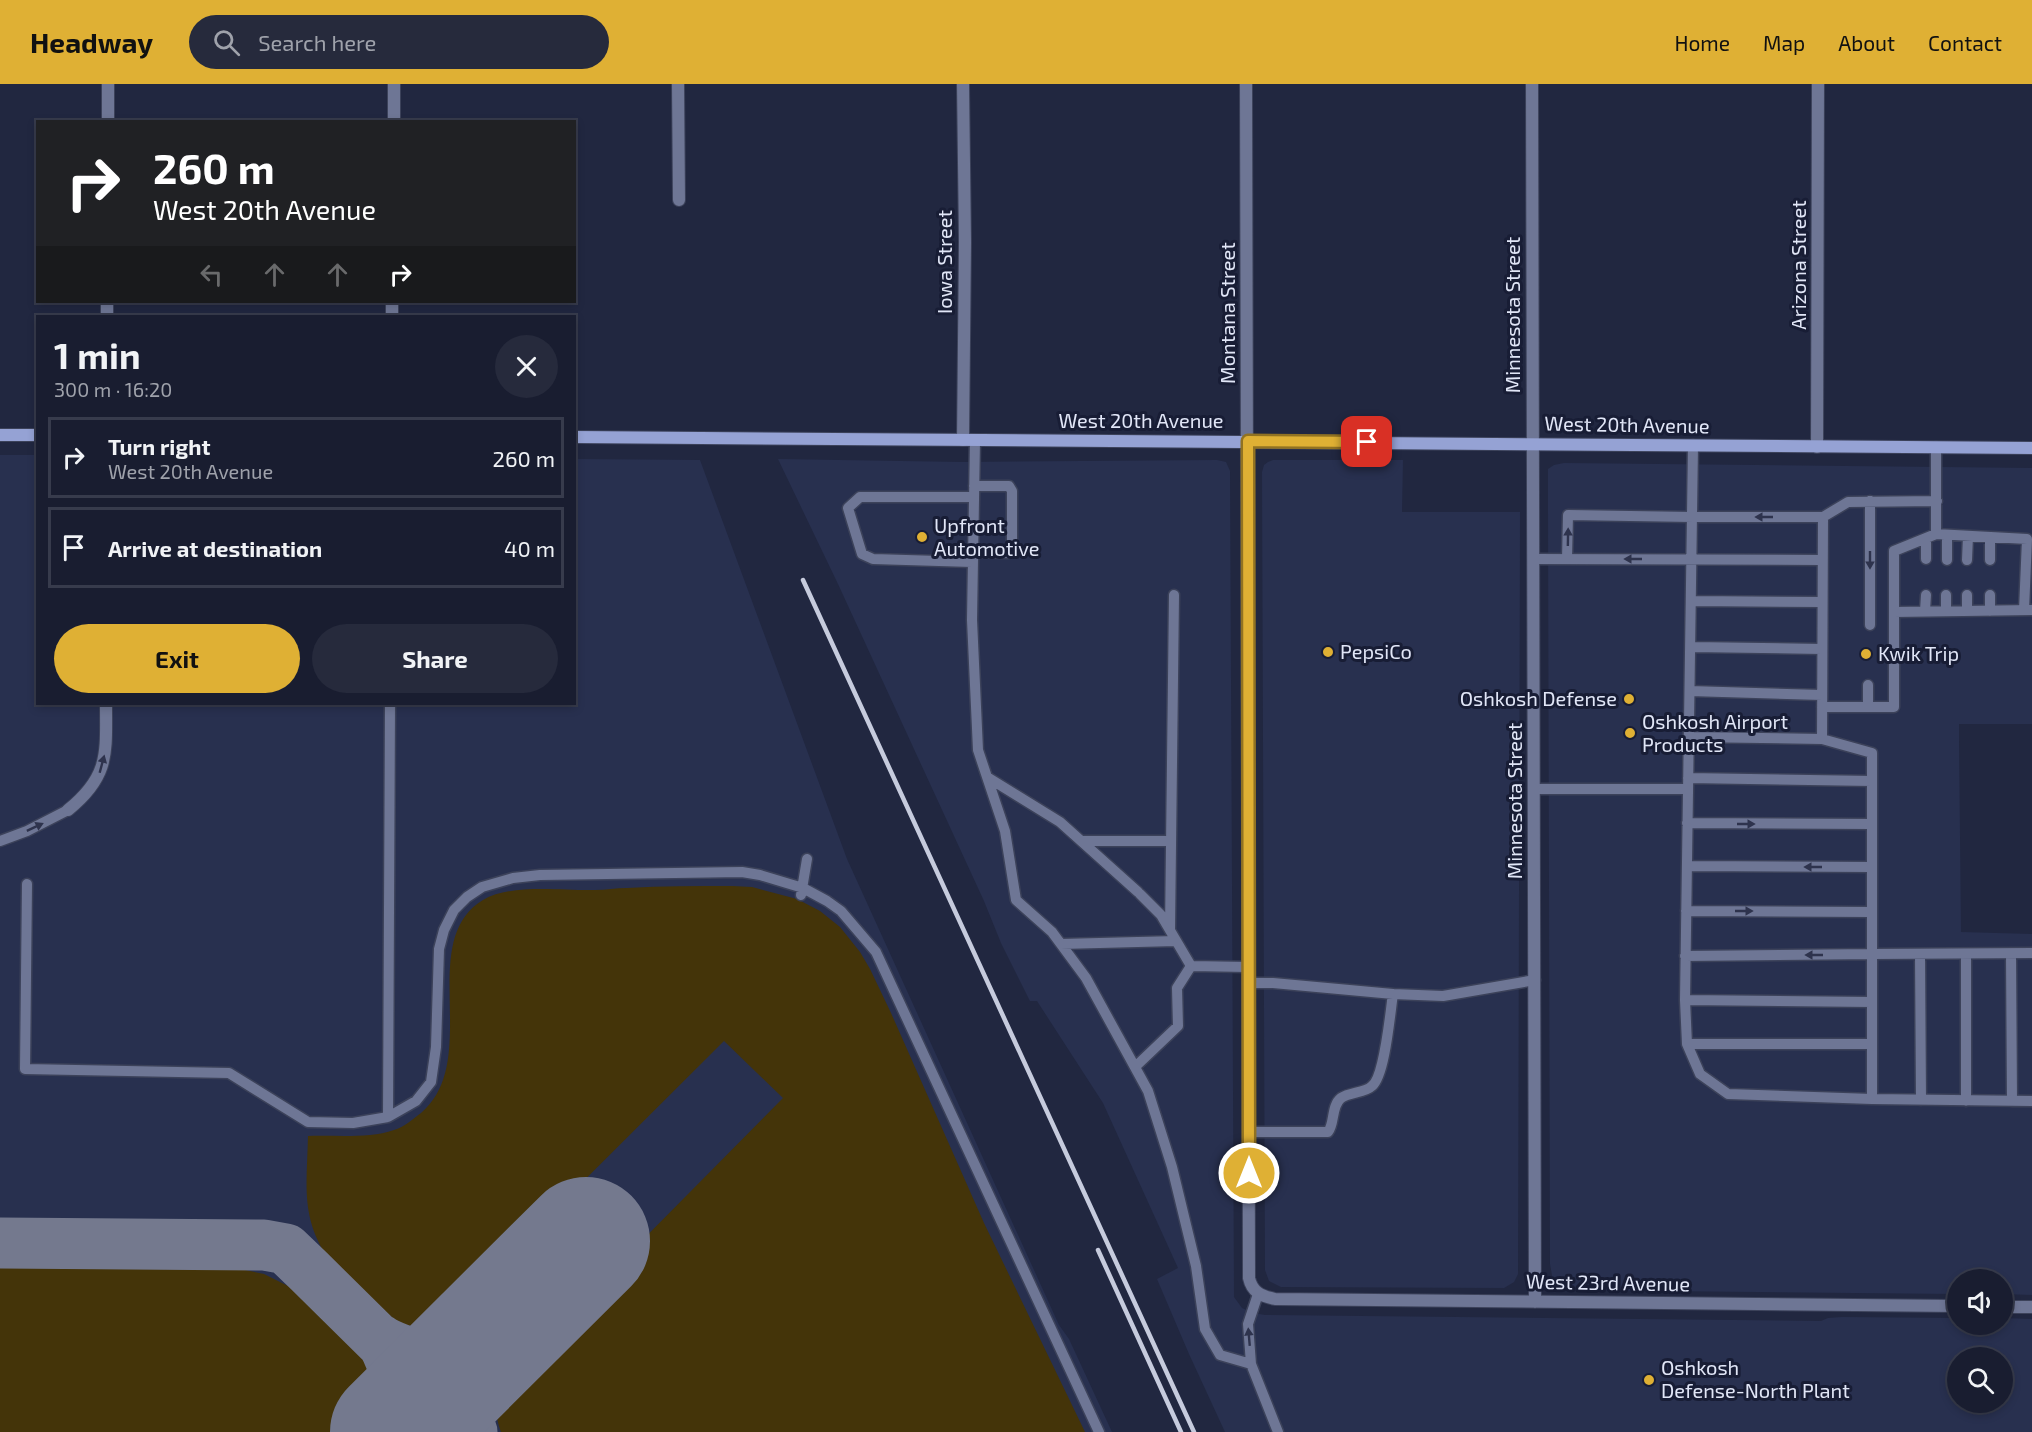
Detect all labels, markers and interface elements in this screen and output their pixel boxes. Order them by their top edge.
search box [189,15,609,69]
text: Headway [30,25,153,59]
icon: search [210,26,243,59]
text: Search here [258,29,376,55]
text: Home [1674,30,1730,55]
text: Map [1763,30,1805,55]
text: About [1838,30,1895,55]
text: Contact [1928,30,2002,55]
text: 260 m [153,142,275,192]
icon: right [54,144,132,222]
text: West 20th Avenue [153,193,376,225]
street label: Arizona Street [1786,200,1810,330]
street label: Iowa Street [932,210,956,314]
street label: Minnesota Street [1500,236,1524,393]
street label: Montana Street [1215,242,1239,384]
icon: left [195,258,228,291]
icon: ahead [258,258,291,291]
icon: ahead [321,258,354,291]
icon: right [384,258,417,291]
text: 1 min [54,333,141,376]
button: close [495,335,558,398]
text: 300 m · 16:20 [54,377,172,401]
street label: West 20th Avenue [1058,408,1224,432]
street label: West 20th Avenue [1544,411,1710,437]
pin [1341,416,1392,467]
icon: arrive [1350,425,1383,458]
text: Turn right [108,433,210,459]
icon: right [57,441,90,474]
text: 260 m [493,445,555,471]
text: West 20th Avenue [108,459,273,483]
one-way arrow [1755,512,1774,522]
place label: Upfront Automotive [934,513,1039,560]
one-way arrow [1563,528,1573,547]
marker: Upfront Automotive [915,530,929,544]
icon: arrive [57,531,90,564]
text: Arrive at destination [108,535,322,561]
text: 40 m [504,535,555,561]
one-way arrow [1865,550,1875,569]
one-way arrow [1624,554,1643,564]
button: Exit [54,624,300,693]
button: Share [312,624,558,693]
place label: PepsiCo [1340,639,1412,663]
place label: Kwik Trip [1878,641,1959,665]
marker: PepsiCo [1321,645,1335,659]
marker: Kwik Trip [1859,647,1873,661]
place label: Oshkosh Defense [1460,686,1617,710]
marker: Oshkosh Defense [1622,692,1636,706]
place label: Oshkosh Airport Products [1642,709,1789,756]
street label: Minnesota Street [1502,722,1526,879]
marker: Oshkosh Airport Products [1623,726,1637,740]
one-way arrow [98,755,108,773]
one-way arrow [1736,819,1755,829]
one-way arrow [26,823,43,832]
one-way arrow [1804,862,1823,872]
one-way arrow [1735,906,1754,916]
one-way arrow [1804,950,1823,960]
position arrow [1217,1141,1281,1205]
street label: West 23rd Avenue [1526,1269,1690,1295]
map controls [1947,1269,2013,1413]
button: sound [1947,1269,2013,1335]
one-way arrow [1244,1327,1254,1346]
button: search [1947,1347,2013,1413]
place label: Oshkosh Defense-North Plant [1661,1355,1850,1402]
marker: Oshkosh Defense-North Plant [1642,1373,1656,1387]

